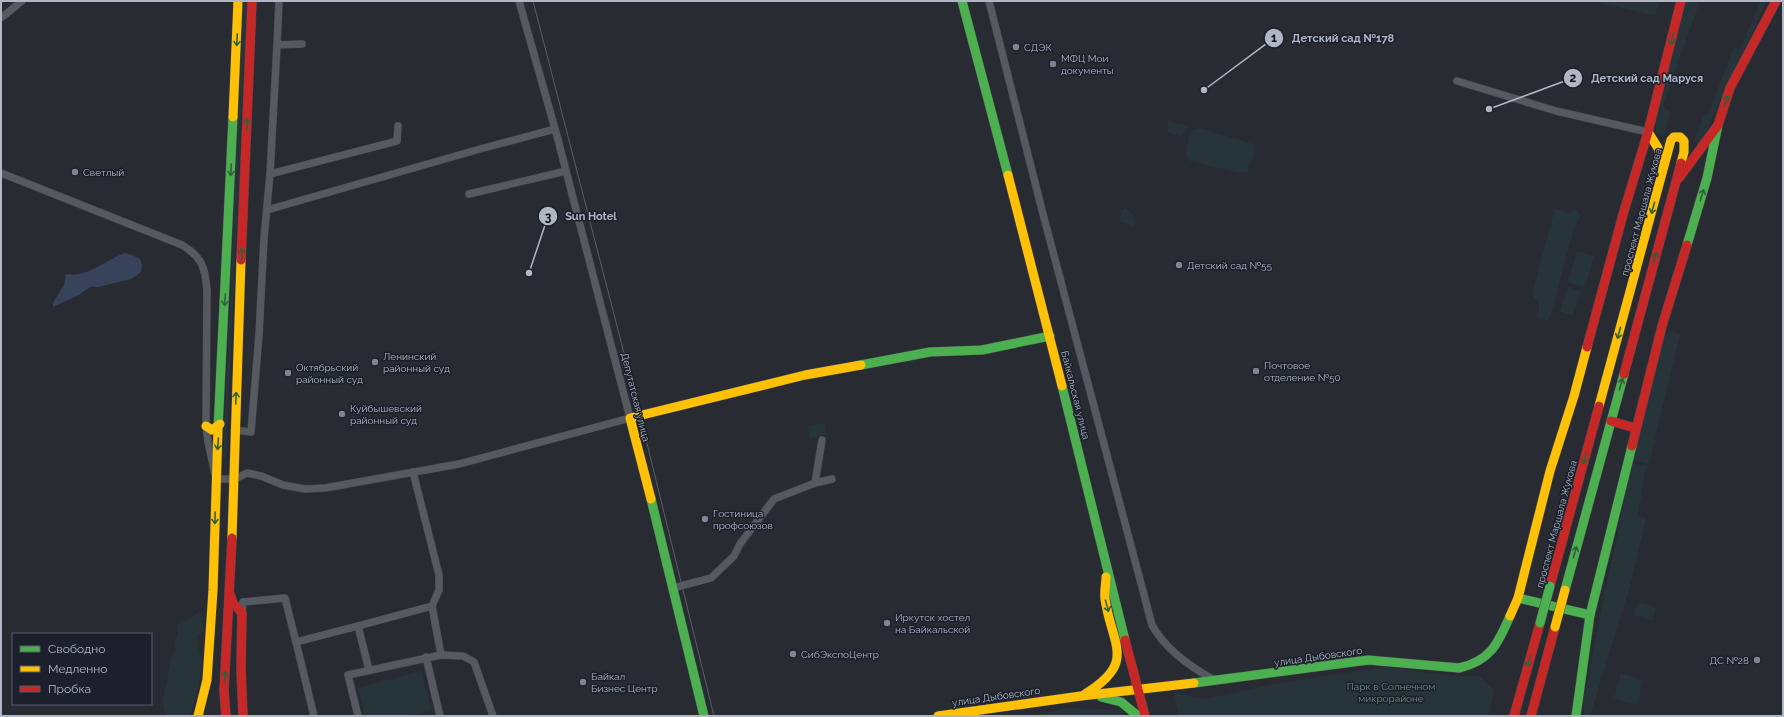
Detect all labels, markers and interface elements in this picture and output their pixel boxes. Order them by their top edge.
callout: Детский сад №178 [1264,27,1402,50]
text: 1 [1271,31,1277,45]
text: Детский сад №178 [1292,32,1395,45]
one-way arrow [1668,32,1676,45]
one-way arrow [233,33,240,46]
marker: СДЭК [1011,42,1021,52]
place label: СДЭК [1024,42,1052,53]
place label: МФЦ Мои документы [1061,53,1114,76]
marker: МФЦ Мои документы [1048,59,1058,69]
callout: Детский сад Маруся [1563,67,1711,90]
text: 2 [1570,71,1577,85]
text: Детский сад Маруся [1591,72,1703,85]
one-way arrow [1723,95,1730,108]
one-way arrow [243,118,251,131]
street label: проспект Маршала Жукова [1619,147,1664,277]
one-way arrow [227,163,235,176]
marker: Светлый [70,167,80,177]
place label: Светлый [83,167,124,178]
one-way arrow [1699,189,1706,202]
one-way arrow [1649,201,1656,214]
callout: Sun Hotel [538,205,625,228]
text: 3 [545,210,552,224]
text: Sun Hotel [565,210,617,223]
one-way arrow [238,248,245,261]
one-way arrow [1652,252,1659,265]
marker: Детский сад №55 [1174,260,1184,270]
place label: Детский сад №55 [1187,260,1272,271]
one-way arrow [221,293,229,306]
one-way arrow [1615,327,1622,340]
street label: Байкальская улица [1059,350,1092,441]
place label: Ленинский районный суд [383,351,450,374]
street label: Депутатская улица [619,352,652,443]
marker: Ленинский районный суд [370,357,380,367]
place label: Почтовое отделение №50 [1264,360,1341,383]
place label: Октябрьский районный суд [296,362,363,385]
marker: Почтовое отделение №50 [1251,366,1261,376]
marker: Октябрьский районный суд [283,368,293,378]
one-way arrow [1618,377,1625,390]
one-way arrow [232,392,240,405]
place label: Куйбышевский районный суд [350,403,422,426]
marker: Куйбышевский районный суд [337,409,347,419]
one-way arrow [215,437,222,450]
one-way arrow [1581,451,1588,464]
street label: проспект Маршала Жукова [1534,459,1579,589]
place label: Гостиница профсоюзов [713,508,773,531]
one-way arrow [211,511,219,524]
marker: Гостиница профсоюзов [700,514,710,524]
one-way arrow [1572,546,1580,559]
one-way arrow [1104,599,1112,612]
place label: Иркутск хостел на Байкальской [895,612,970,635]
marker: Иркутск хостел на Байкальской [882,618,892,628]
legend [12,633,152,705]
text: Свободно [48,642,105,656]
street label: улица Дыбовского [1273,645,1363,668]
marker: СибЭкспоЦентр [788,649,798,659]
place label: СибЭкспоЦентр [801,649,879,660]
one-way arrow [1525,654,1532,667]
place label: ДС №28 [1710,655,1749,666]
marker: ДС №28 [1752,655,1762,665]
text: Медленно [48,662,107,676]
one-way arrow [221,671,229,684]
place label: Байкал Бизнес Центр [591,671,658,694]
marker: Байкал Бизнес Центр [578,677,588,687]
park label: Парк в Солнечном микрорайоне [1347,681,1435,704]
text: Пробка [48,682,91,696]
street label: улица Дыбовского [951,685,1041,708]

